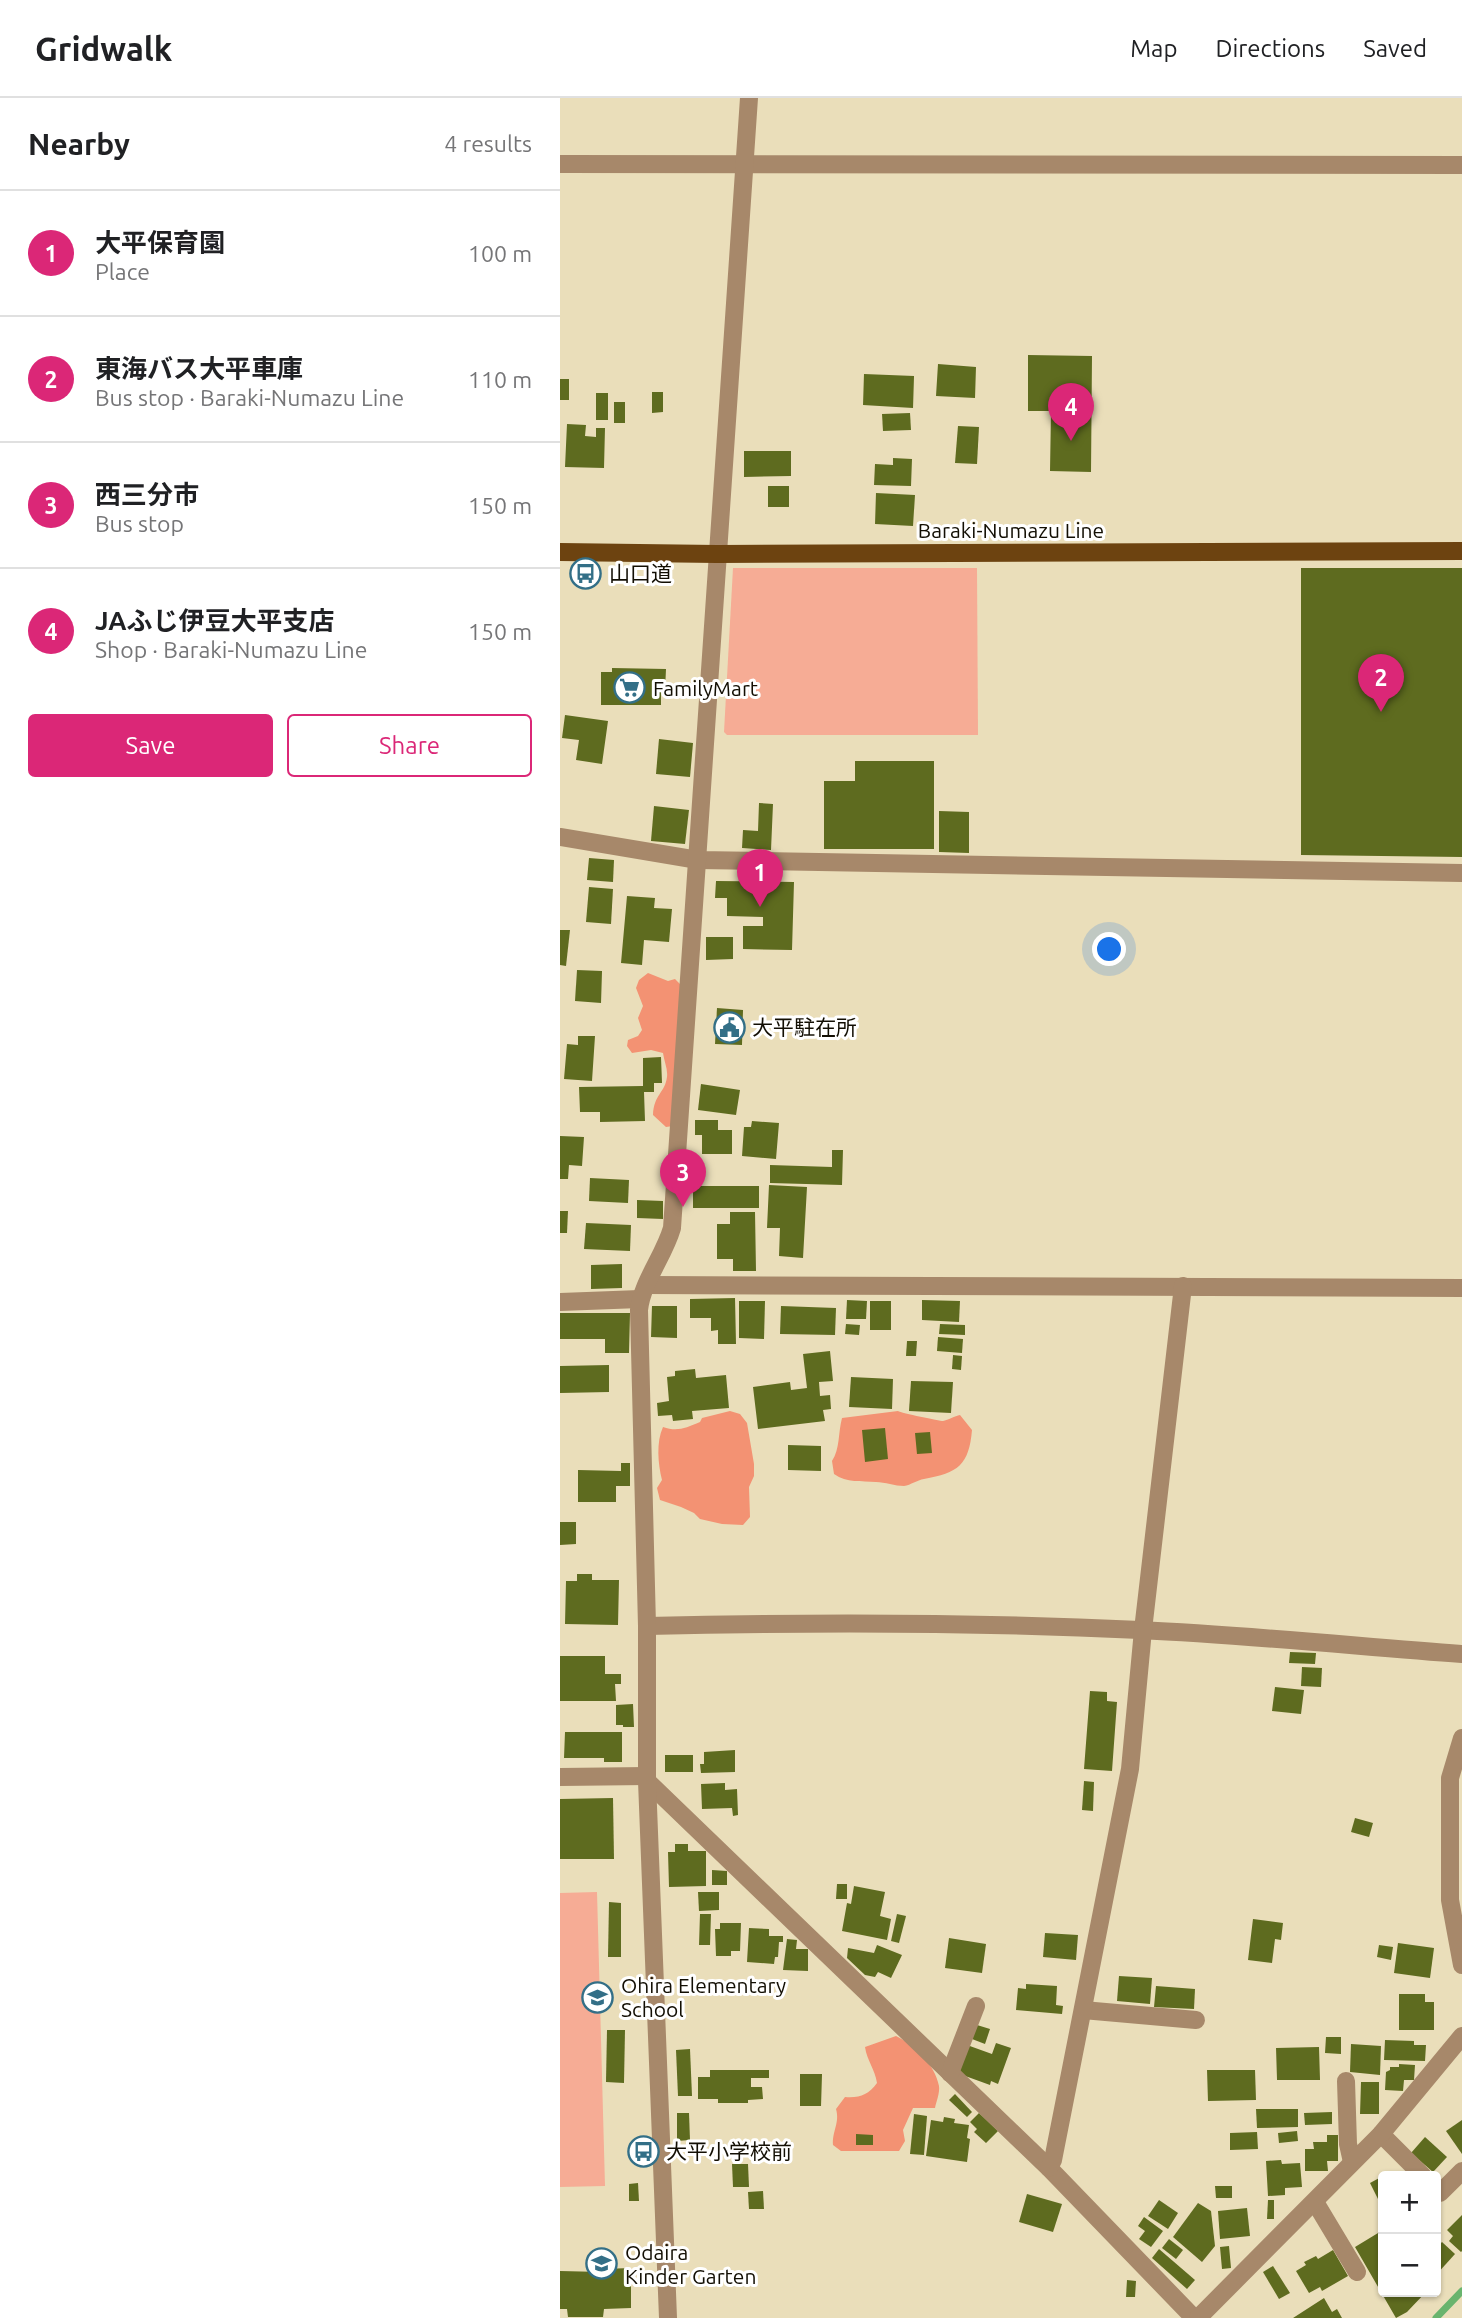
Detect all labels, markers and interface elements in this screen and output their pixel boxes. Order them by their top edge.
text: Gridwalk [35,30,172,67]
text: Map [1130,35,1177,62]
text: Directions [1215,35,1325,62]
text: Saved [1363,35,1427,62]
text: Nearby [28,127,130,161]
text: 4 results [444,131,532,156]
text: 大平保育園 [95,228,225,257]
text: 1 [45,241,57,266]
text: 100 m [468,241,532,266]
text: Place [95,259,150,284]
text: 東海バス大平車庫 [95,354,303,383]
text: 2 [45,367,57,392]
text: 110 m [468,367,532,392]
pin: 4 [1048,383,1094,441]
text: Bus stop · Baraki-Numazu Line [95,385,404,410]
text: 西三分市 [95,480,199,509]
text: 3 [45,493,57,518]
text: 150 m [468,493,532,518]
text: Bus stop [95,511,184,536]
street label: Baraki-Numazu Line [918,518,1104,542]
bus stop icon: 山口道 [569,556,603,590]
place label: 山口道 [609,561,672,585]
text: JAふじ伊豆大平支店 [95,606,334,635]
text: 4 [45,619,57,644]
text: 150 m [468,619,532,644]
text: Shop · Baraki-Numazu Line [95,637,367,662]
pin: 2 [1358,654,1404,712]
supermarket icon: FamilyMart [613,671,647,705]
place label: FamilyMart [653,676,758,700]
button: Save [28,714,273,777]
button: Share [287,714,532,777]
pin: 1 [737,849,783,907]
your location [1092,932,1126,966]
public building icon: 大平駐在所 [712,1010,746,1044]
place label: 大平駐在所 [752,1015,857,1039]
pin: 3 [660,1149,706,1207]
place label: Ohira Elementary School [621,1973,786,2021]
school or university icon: Ohira Elementary School [581,1980,615,2014]
bus stop icon: 大平小学校前 [626,2134,660,2168]
place label: 大平小学校前 [666,2139,792,2163]
map controls [1378,2171,1441,2297]
button: + [1378,2171,1441,2234]
button: − [1378,2234,1441,2297]
place label: Odaira Kinder Garten [625,2240,756,2288]
school or university icon: Odaira Kinder Garten [585,2247,619,2281]

